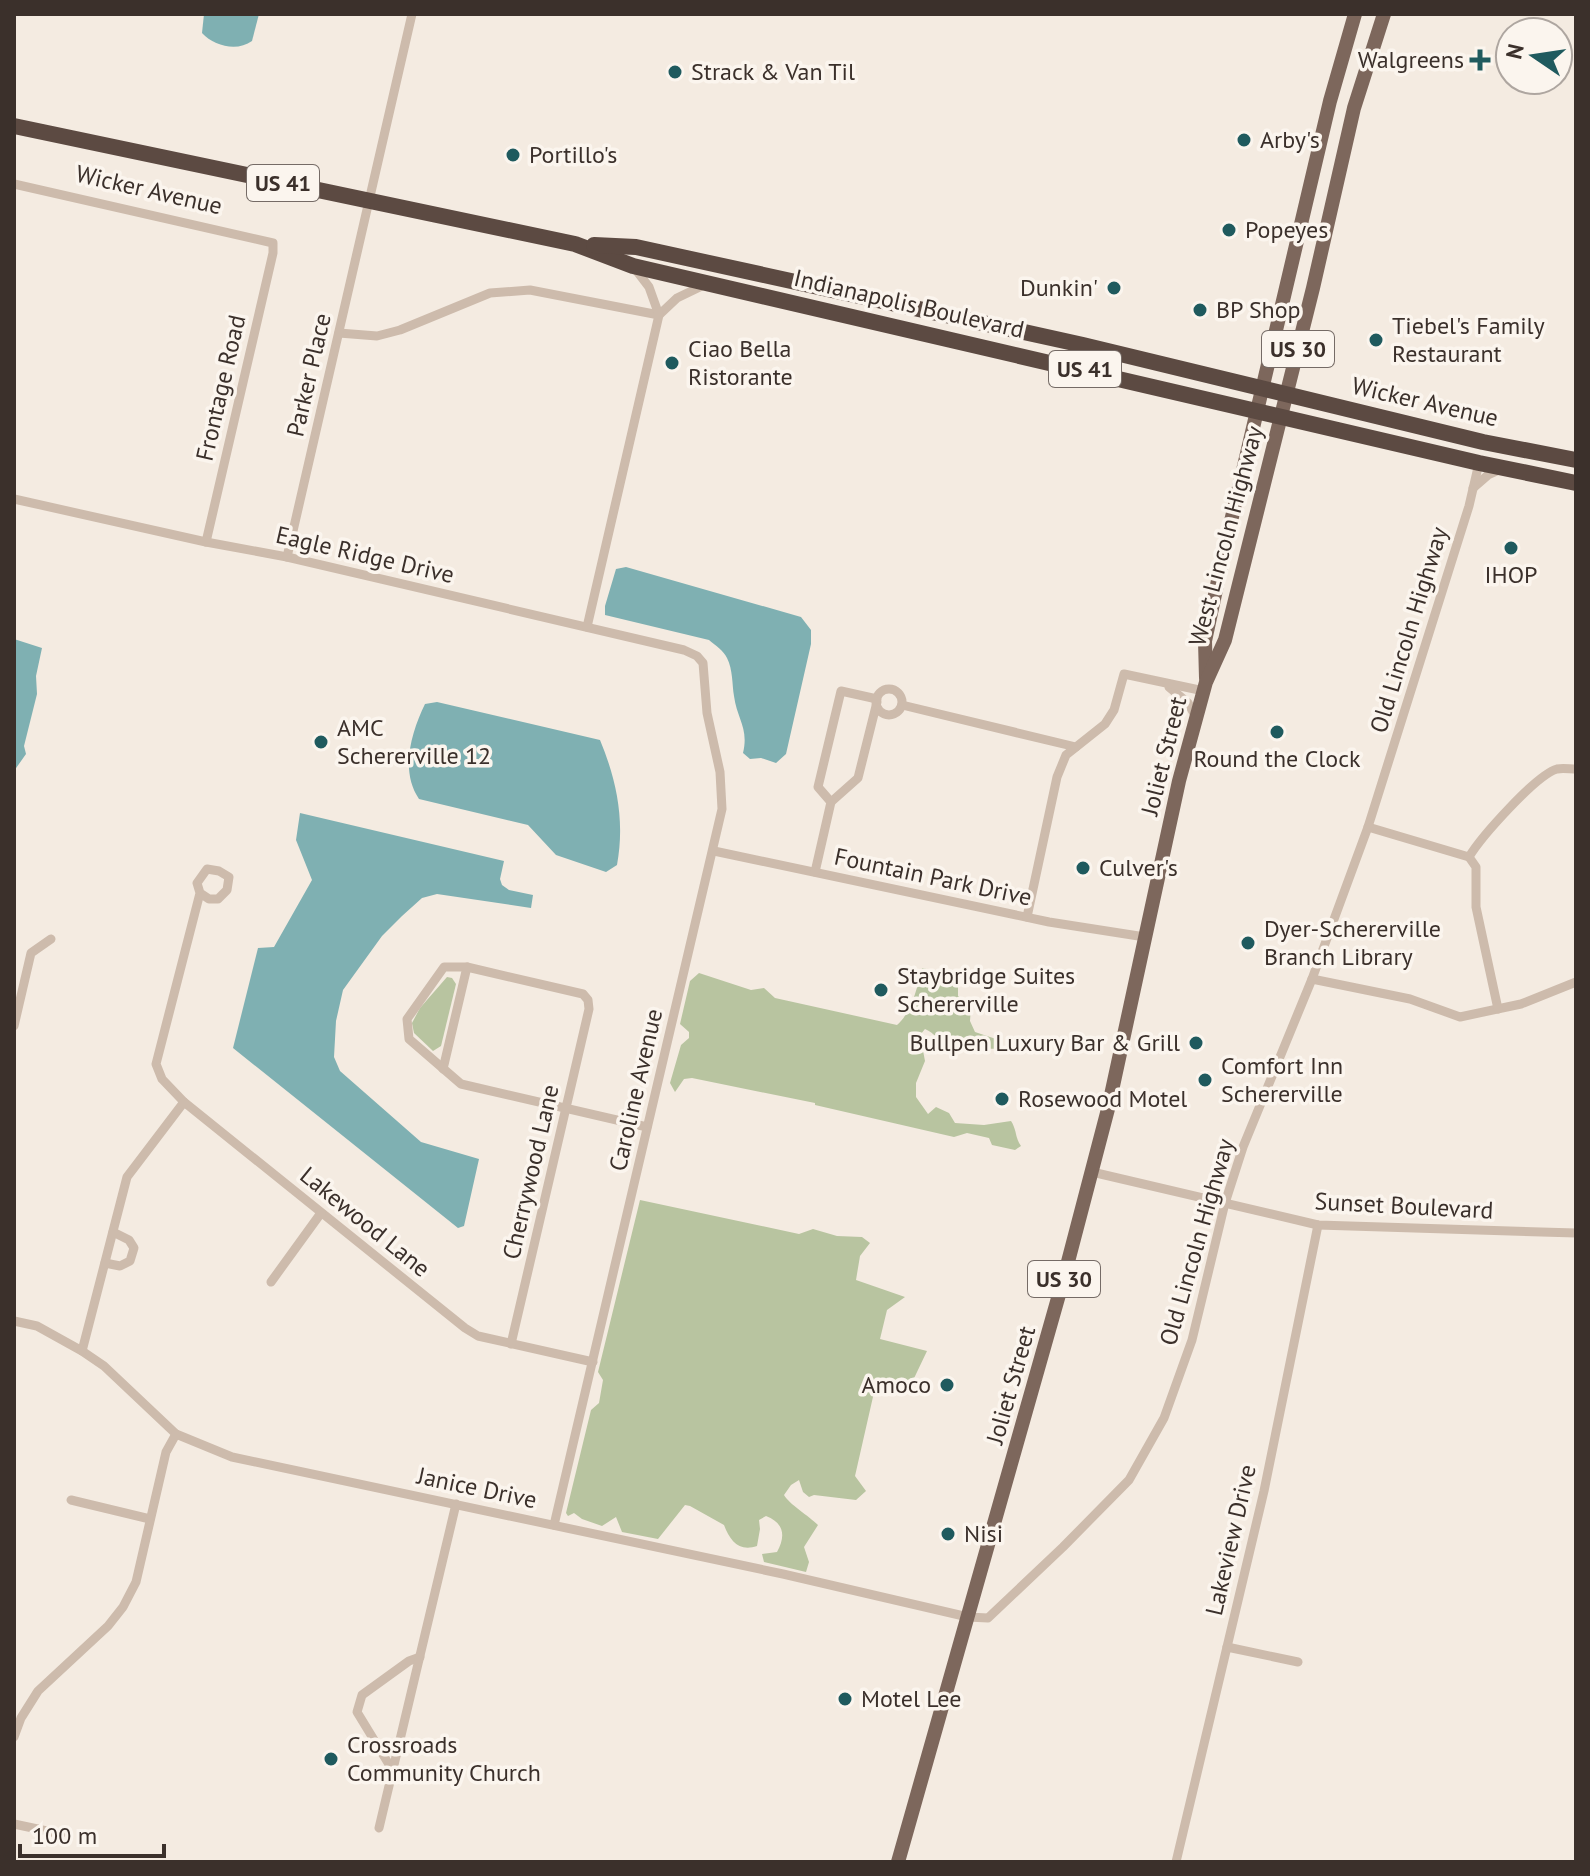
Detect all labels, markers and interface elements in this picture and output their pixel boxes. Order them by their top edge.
north arrow [1494,16,1574,96]
text: N [1499,41,1530,62]
place label: Walgreens [1358,44,1464,75]
marker: Walgreens [1471,51,1489,69]
place label: Strack & Van Til [691,56,855,87]
marker: Strack & Van Til [666,63,684,81]
place label: Arby's [1260,124,1320,155]
marker: Arby's [1235,131,1253,149]
place label: Portillo's [529,139,617,170]
marker: Portillo's [504,146,522,164]
street label: Wicker Avenue [73,158,225,221]
road number: US 41 [247,165,319,201]
place label: Popeyes [1245,214,1328,245]
marker: Popeyes [1220,221,1238,239]
street label: Indianapolis Boulevard [791,262,1027,345]
place label: Dunkin' [1020,272,1098,303]
marker: Dunkin' [1105,279,1123,297]
place label: BP Shop [1216,294,1301,325]
marker: BP Shop [1191,301,1209,319]
street label: Parker Place [279,310,338,439]
place label: Tiebel's Family Restaurant [1392,310,1545,369]
street label: Frontage Road [189,312,252,464]
road number: US 30 [1262,331,1334,367]
marker: Tiebel's Family Restaurant [1367,331,1385,349]
place label: Ciao Bella Ristorante [688,333,793,392]
road number: US 41 [1049,351,1121,387]
marker: Ciao Bella Ristorante [663,354,681,372]
street label: Wicker Avenue [1349,370,1501,433]
street label: West Lincoln Highway [1181,422,1270,649]
street label: Eagle Ridge Drive [273,519,457,590]
street label: Old Lincoln Highway [1362,523,1455,737]
marker: IHOP [1502,539,1520,557]
place label: IHOP [1485,559,1537,590]
street label: Joliet Street [1134,693,1193,819]
place label: AMC Schererville 12 [337,712,491,771]
marker: Round the Clock [1268,723,1286,741]
marker: AMC Schererville 12 [312,733,330,751]
place label: Round the Clock [1193,743,1361,774]
street label: Fountain Park Drive [832,840,1035,913]
place label: Culver's [1099,852,1178,883]
marker: Culver's [1074,859,1092,877]
place label: Dyer-Schererville Branch Library [1264,913,1441,972]
marker: Dyer-Schererville Branch Library [1239,934,1257,952]
place label: Staybridge Suites Schererville [897,960,1075,1019]
marker: Staybridge Suites Schererville [872,981,890,999]
street label: Caroline Avenue [602,1006,669,1174]
place label: Bullpen Luxury Bar & Grill [910,1027,1180,1058]
marker: Bullpen Luxury Bar & Grill [1187,1034,1205,1052]
place label: Comfort Inn Schererville [1221,1050,1343,1109]
marker: Comfort Inn Schererville [1196,1071,1214,1089]
street label: Cherrywood Lane [495,1082,566,1262]
place label: Rosewood Motel [1018,1083,1187,1114]
marker: Rosewood Motel [993,1090,1011,1108]
street label: Old Lincoln Highway [1152,1135,1241,1349]
street label: Lakewood Lane [294,1160,437,1284]
street label: Sunset Boulevard [1314,1185,1494,1226]
road number: US 30 [1028,1261,1100,1297]
street label: Joliet Street [979,1322,1042,1448]
place label: Amoco [861,1369,931,1400]
marker: Amoco [938,1376,956,1394]
street label: Janice Drive [414,1460,540,1515]
street label: Lakeview Drive [1198,1461,1263,1618]
place label: Nisi [964,1518,1003,1549]
marker: Nisi [939,1525,957,1543]
place label: Motel Lee [861,1683,961,1714]
marker: Motel Lee [836,1690,854,1708]
place label: Crossroads Community Church [347,1729,541,1788]
marker: Crossroads Community Church [322,1750,340,1768]
scale bar [20,1808,164,1858]
text: 100 m [32,1820,97,1851]

